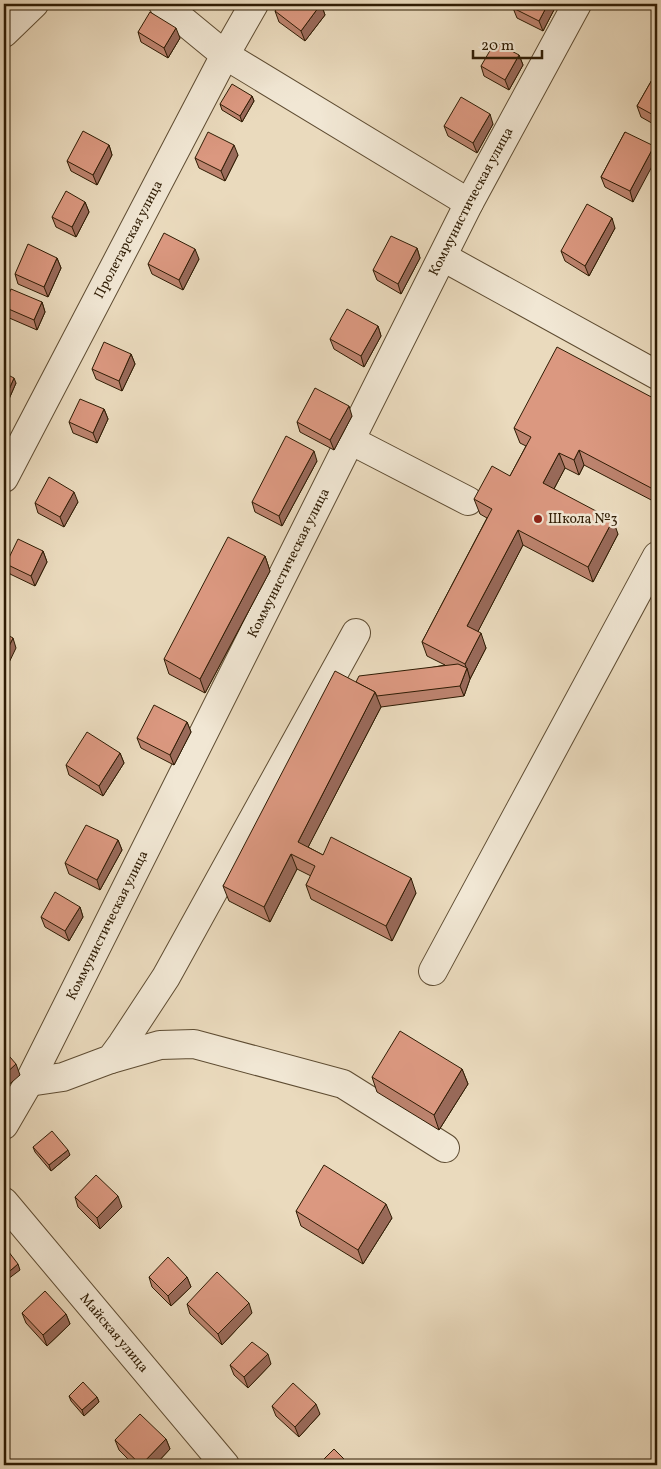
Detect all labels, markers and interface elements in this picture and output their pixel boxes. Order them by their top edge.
scale bar [473,28,542,60]
text: 20 m [481,36,514,57]
street label: Коммунистическая улица [425,124,518,279]
street label: Пролетарская улица [90,177,167,302]
street label: Коммунистическая улица [243,485,334,641]
place label: Школа №3 [548,510,618,529]
marker: Школа №3 [532,513,544,525]
street label: Коммунистическая улица [62,847,153,1003]
street label: Майская улица [75,1289,153,1377]

